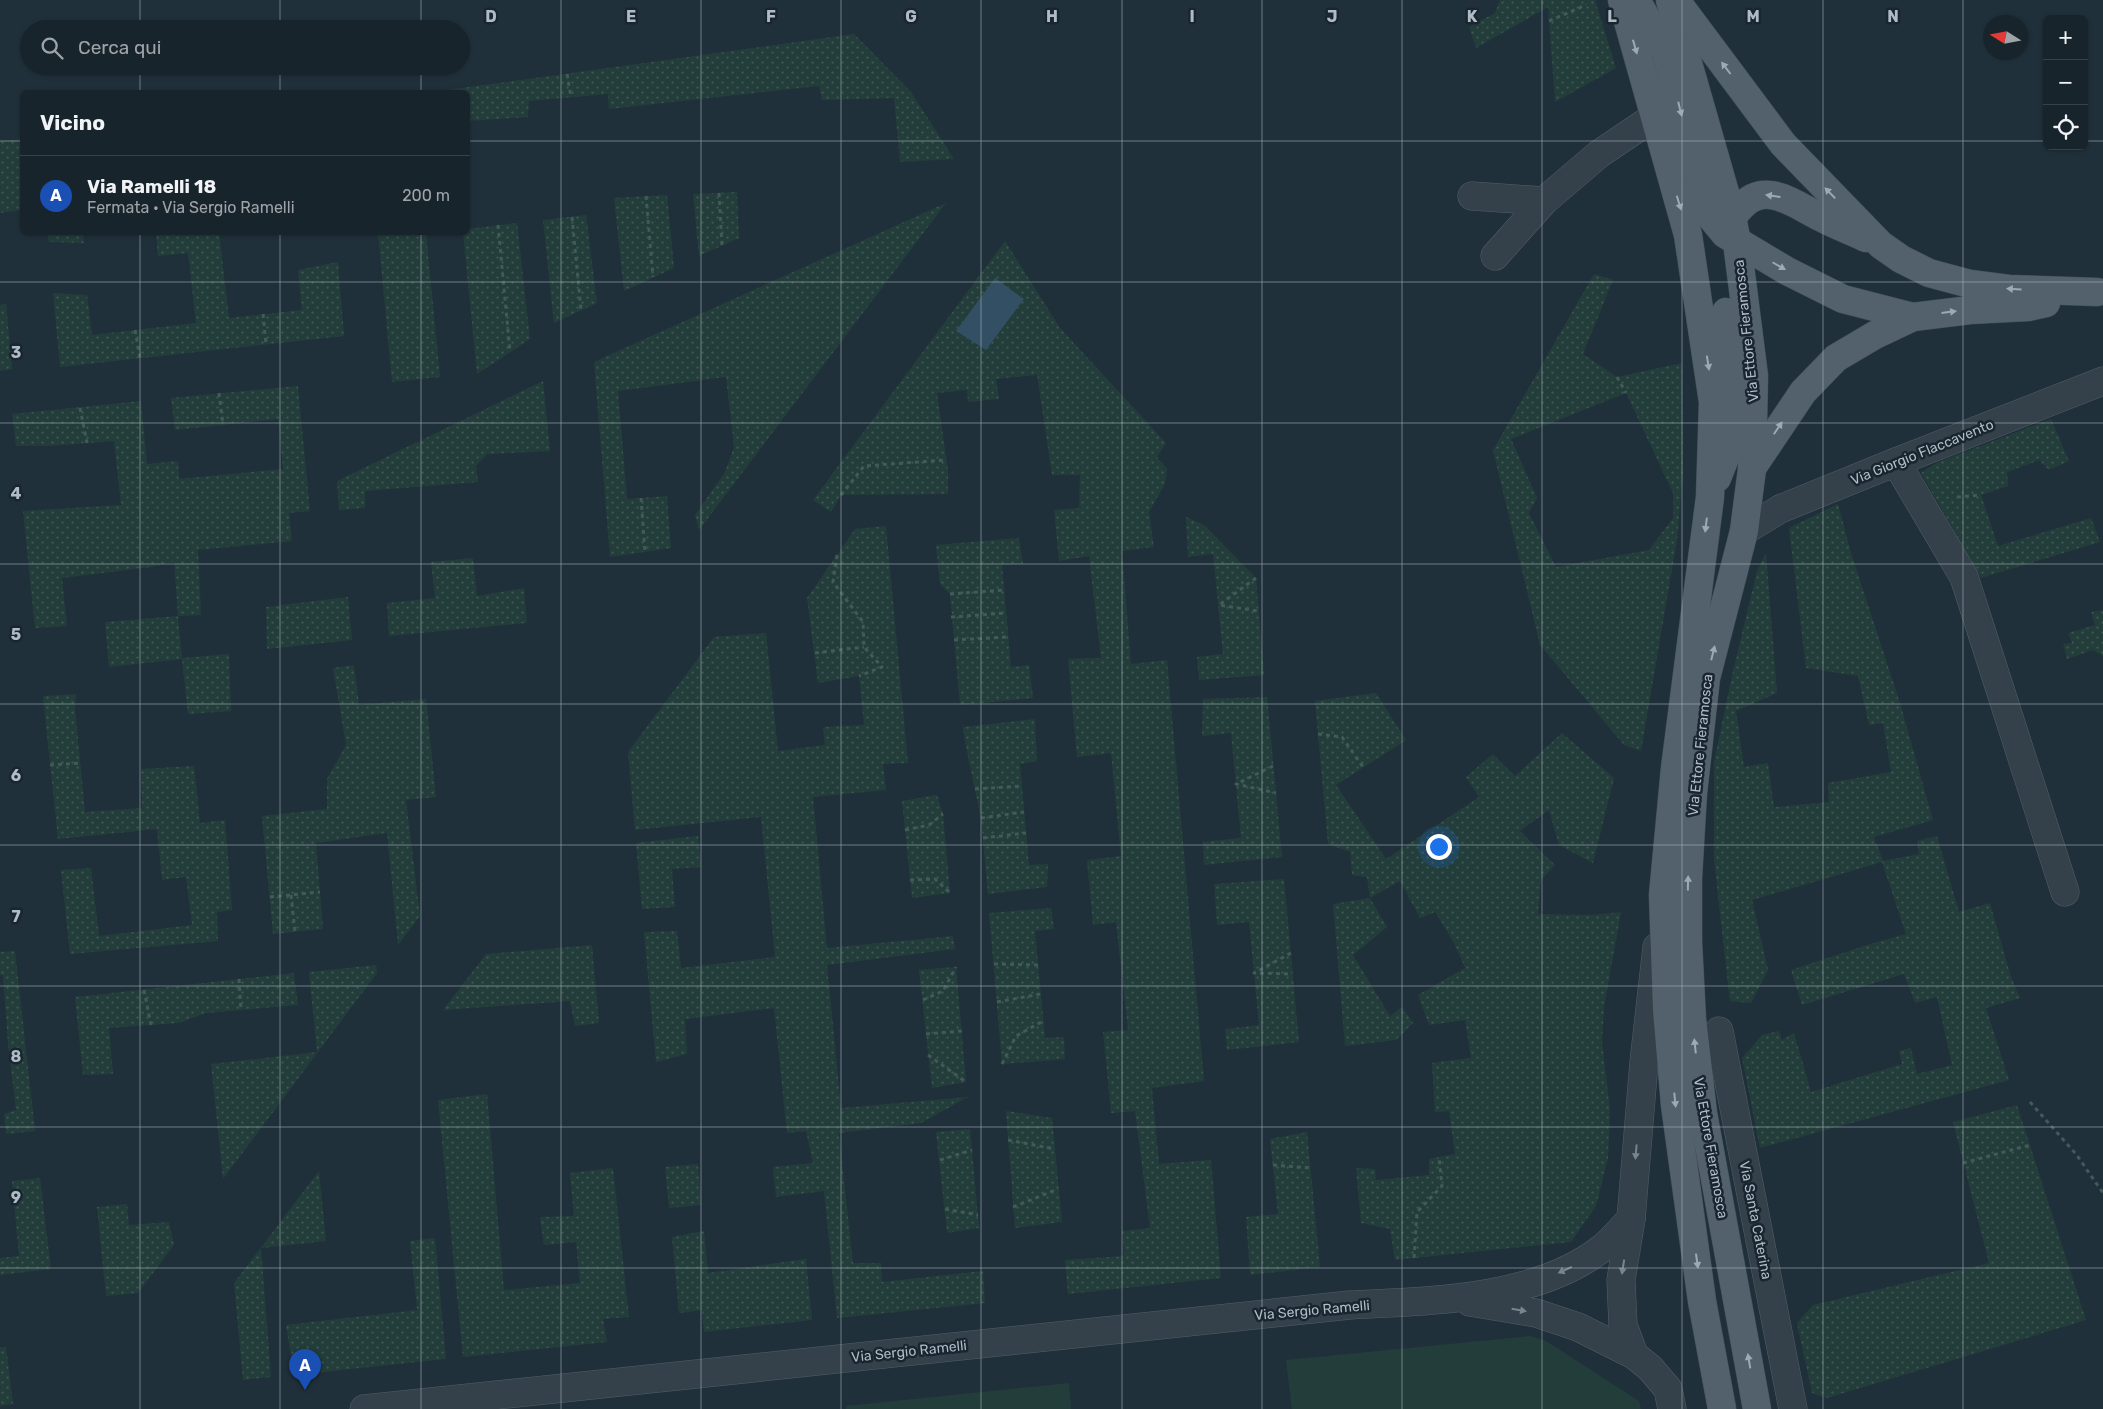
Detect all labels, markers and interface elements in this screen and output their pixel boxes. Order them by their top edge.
text: D [485,7,497,26]
text: E [626,7,636,26]
text: F [766,7,776,26]
text: G [905,7,917,26]
text: H [1046,7,1058,26]
text: I [1189,7,1195,26]
text: J [1327,7,1337,26]
text: K [1467,7,1478,26]
text: L [1607,7,1617,26]
text: M [1746,7,1760,26]
text: N [1887,7,1899,26]
north arrow [1983,15,2028,60]
map controls [2043,15,2088,150]
button: + [2043,15,2088,60]
search box [20,20,470,75]
icon: search [38,34,66,62]
text: Cerca qui [78,36,161,59]
one-way arrow [1631,39,1639,55]
button: − [2043,60,2088,105]
one-way arrow [1720,62,1731,75]
one-way arrow [1676,102,1684,117]
button: locate [2043,105,2088,150]
text: Vicino [40,110,105,135]
text: Via Ramelli 18 [87,175,216,198]
text: A [50,186,62,205]
text: 200 m [402,186,450,205]
one-way arrow [1824,187,1836,199]
one-way arrow [1765,192,1781,200]
one-way arrow [1675,196,1683,211]
text: Fermata · Via Sergio Ramelli [87,198,295,217]
street label: Via Ettore Fieramosca [1731,259,1762,403]
one-way arrow [1772,262,1786,271]
one-way arrow [2005,284,2021,292]
one-way arrow [1942,308,1958,316]
text: 3 [11,343,21,362]
one-way arrow [1704,355,1712,371]
street label: Via Giorgio Flaccavento [1848,416,1996,489]
one-way arrow [1773,421,1783,435]
text: 4 [11,484,22,503]
one-way arrow [1702,517,1710,533]
text: 5 [11,625,21,644]
one-way arrow [1709,645,1717,660]
street label: Via Ettore Fieramosca [1685,673,1716,817]
text: 6 [11,766,21,785]
your location [1426,834,1452,860]
one-way arrow [1685,875,1693,891]
text: 7 [11,907,21,926]
one-way arrow [1691,1037,1699,1053]
text: 8 [11,1047,22,1066]
street label: Via Ettore Fieramosca [1690,1076,1731,1220]
one-way arrow [1671,1093,1679,1109]
one-way arrow [1632,1144,1640,1160]
street label: Via Santa Caterina [1736,1159,1775,1281]
text: 9 [11,1188,21,1207]
one-way arrow [1693,1254,1701,1270]
one-way arrow [1618,1259,1626,1275]
one-way arrow [1558,1266,1572,1274]
street label: Via Sergio Ramelli [1254,1297,1371,1324]
one-way arrow [1512,1307,1528,1315]
street label: Via Sergio Ramelli [850,1337,968,1366]
pin: A [289,1349,321,1390]
one-way arrow [1745,1353,1753,1369]

